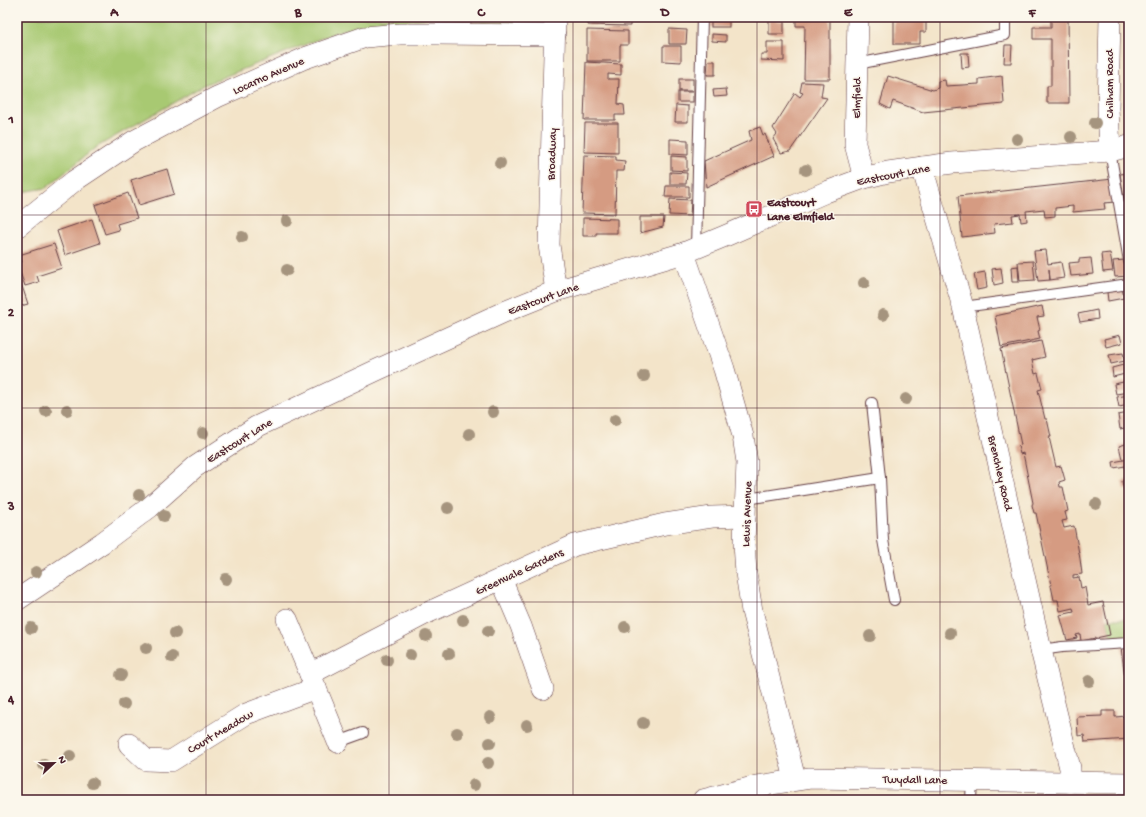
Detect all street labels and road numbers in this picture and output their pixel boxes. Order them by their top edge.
street label: Chilham Road [1104,49,1118,118]
street label: Locarno Avenue [231,55,307,99]
street label: Elmfield [851,77,865,119]
street label: Broadway [545,128,561,181]
street label: Eastcourt Lane [856,162,932,190]
street label: Eastcourt Lane [506,280,582,319]
street label: Eastcourt Lane [205,416,276,467]
street label: Brenchley Road [983,434,1015,513]
street label: Lewis Avenue [740,480,756,547]
street label: Greenvale Gardens [474,546,567,599]
street label: Court Meadow [186,707,257,758]
street label: Twydall Lane [882,773,948,789]

